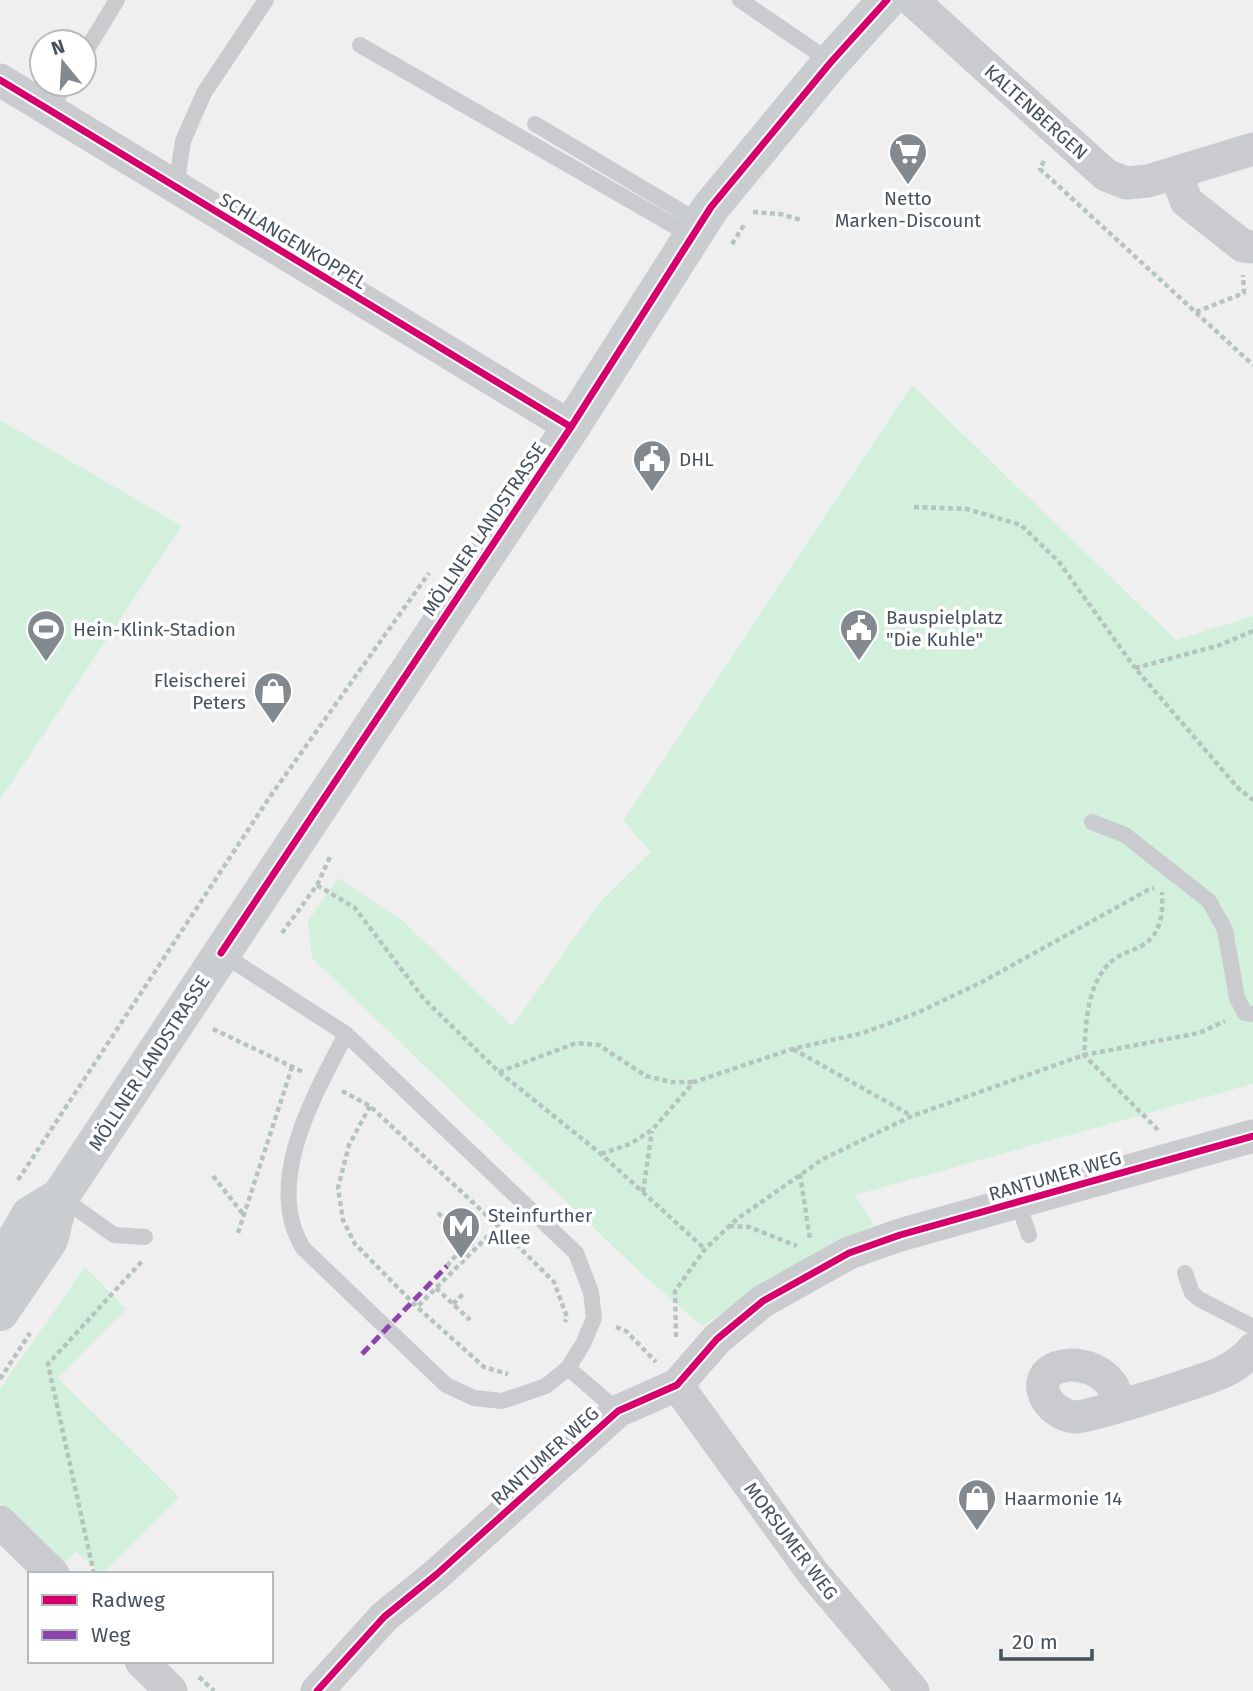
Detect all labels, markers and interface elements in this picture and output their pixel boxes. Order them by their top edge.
north arrow [28,28,98,98]
text: N [48,34,67,60]
street label: KALTENBERGEN [980,60,1092,164]
supermarket icon: Netto Marken-Discount [887,131,929,186]
place label: Netto Marken-Discount [835,187,981,232]
street label: SCHLANGENKOPPEL [215,188,371,294]
street label: MÖLLNER LANDSTRASSE [417,438,551,620]
public building icon: DHL [631,438,673,493]
place label: DHL [679,448,714,471]
place label: Bauspielplatz "Die Kuhle" [886,606,1003,651]
public building icon: Bauspielplatz "Die Kuhle" [838,607,880,662]
sports icon: Hein-Klink-Stadion [25,608,67,663]
place label: Hein-Klink-Stadion [73,618,236,641]
place label: Fleischerei Peters [154,669,246,714]
shop icon: Fleischerei Peters [252,670,294,725]
street label: MÖLLNER LANDSTRASSE [84,971,214,1155]
street label: RANTUMER WEG [986,1146,1124,1206]
place label: Steinfurther Allee [488,1204,593,1249]
metro station icon: Steinfurther Allee [440,1205,482,1260]
street label: RANTUMER WEG [486,1402,604,1510]
shop icon: Haarmonie 14 [956,1477,998,1532]
street label: MORSUMER WEG [739,1478,843,1604]
place label: Haarmonie 14 [1004,1487,1122,1510]
legend [28,1572,273,1663]
text: Radweg [91,1587,165,1613]
scale bar [1001,1618,1092,1662]
text: Weg [91,1622,131,1648]
text: 20 m [1012,1629,1058,1655]

